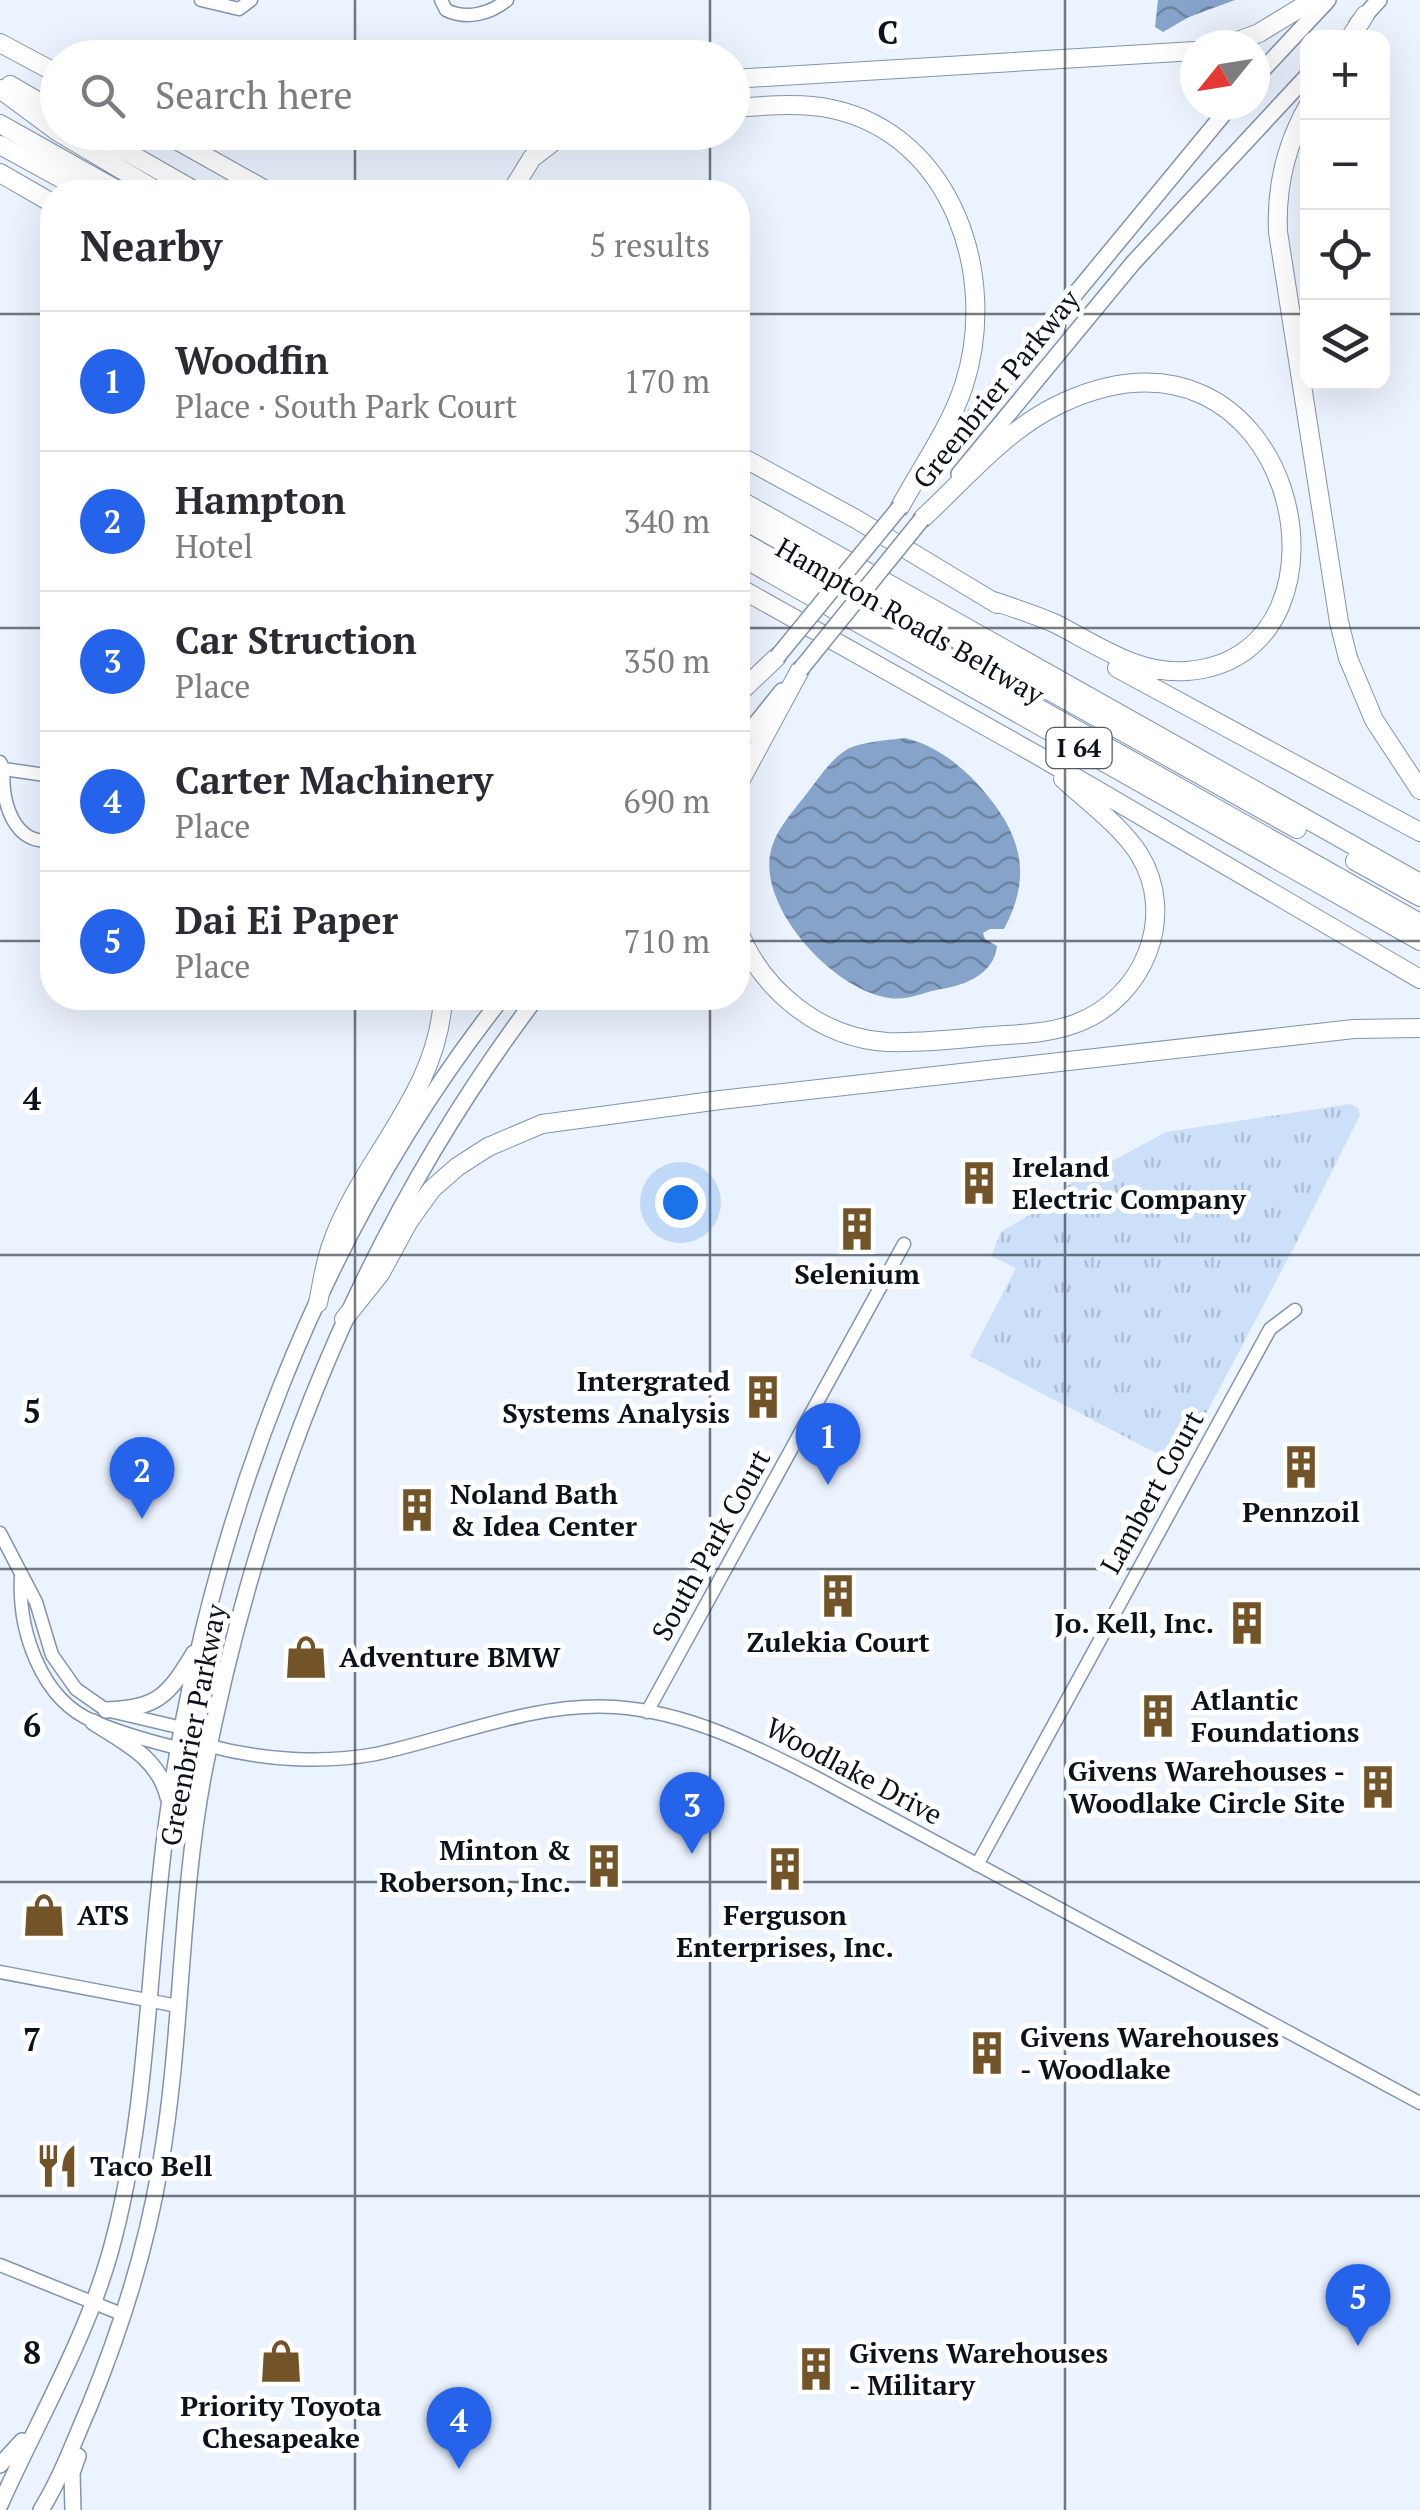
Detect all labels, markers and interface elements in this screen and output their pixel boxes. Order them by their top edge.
text: C [878,11,898,53]
north arrow [1180,30,1270,120]
map controls [1300,30,1390,390]
button: + [1300,30,1390,120]
search box [40,40,750,150]
icon: search [75,68,130,123]
text: Search here [155,70,353,120]
button: − [1300,120,1390,210]
button: locate [1300,210,1390,300]
text: Nearby [80,217,222,273]
text: 5 results [589,224,710,266]
street label: Greenbrier Parkway [904,281,1088,496]
button: layers [1300,300,1390,390]
text: Woodfin [175,335,329,385]
text: 1 [103,360,122,402]
text: 170 m [623,360,710,402]
text: Place · South Park Court [175,385,517,427]
text: Hampton [175,475,346,525]
text: 2 [103,500,122,542]
text: 340 m [623,500,710,542]
text: Hotel [175,525,253,567]
street label: Hampton Roads Beltway [769,529,1052,713]
text: Car Struction [175,615,417,665]
text: 3 [103,640,122,682]
text: 350 m [623,640,710,682]
text: Place [175,665,250,707]
road number: I 64 [1046,728,1112,768]
text: Carter Machinery [175,755,493,805]
text: 4 [103,780,122,822]
text: 690 m [623,780,710,822]
text: Place [175,805,250,847]
text: Dai Ei Paper [175,895,398,945]
text: 5 [103,920,122,962]
text: 710 m [623,920,710,962]
text: Place [175,945,250,987]
text: 4 [23,1077,41,1119]
place label: Ireland Electric Company [1012,1148,1247,1217]
building icon: Ireland Electric Company [955,1159,1003,1207]
your location [655,1177,706,1228]
building icon: Selenium [833,1205,881,1253]
place label: Selenium [794,1255,920,1292]
place label: Intergrated Systems Analysis [502,1362,730,1431]
building icon: Intergrated Systems Analysis [739,1373,787,1421]
text: 5 [23,1390,41,1432]
pin: 1 [796,1402,860,1485]
street label: Lambert Court [1091,1403,1212,1580]
pin: 2 [110,1436,174,1519]
street label: South Park Court [643,1442,779,1647]
building icon: Pennzoil [1277,1443,1325,1491]
place label: Noland Bath & Idea Center [450,1475,637,1544]
building icon: Noland Bath & Idea Center [393,1486,441,1534]
place label: Pennzoil [1242,1493,1360,1530]
building icon: Zulekia Court [814,1572,862,1620]
building icon: Jo. Kell, Inc. [1223,1599,1271,1647]
street label: Greenbrier Parkway [151,1600,234,1849]
place label: Jo. Kell, Inc. [1055,1604,1214,1641]
place label: Zulekia Court [746,1623,930,1660]
shop icon: Adventure BMW [282,1633,330,1681]
place label: Adventure BMW [339,1638,560,1675]
place label: Atlantic Foundations [1191,1681,1359,1750]
building icon: Atlantic Foundations [1134,1692,1182,1740]
text: 6 [23,1704,41,1746]
street label: Woodlake Drive [759,1708,949,1833]
place label: Givens Warehouses - Woodlake Circle Site [1068,1752,1345,1821]
building icon: Givens Warehouses - Woodlake Circle Site [1354,1763,1402,1811]
pin: 3 [660,1772,724,1854]
place label: Minton & Roberson, Inc. [379,1831,571,1900]
building icon: Minton & Roberson, Inc. [580,1842,628,1890]
building icon: Ferguson Enterprises, Inc. [761,1845,809,1893]
shop icon: ATS [20,1891,68,1939]
place label: ATS [77,1896,129,1933]
place label: Ferguson Enterprises, Inc. [676,1896,894,1965]
text: 7 [23,2018,41,2060]
place label: Givens Warehouses - Woodlake [1020,2018,1279,2087]
building icon: Givens Warehouses - Woodlake [963,2029,1011,2077]
restaurant icon: Taco Bell [33,2142,81,2190]
place label: Taco Bell [90,2147,213,2184]
pin: 5 [1326,2264,1390,2346]
text: 8 [23,2331,41,2373]
place label: Givens Warehouses - Military [849,2334,1108,2403]
shop icon: Priority Toyota Chesapeake [257,2337,305,2385]
building icon: Givens Warehouses - Military [792,2345,840,2393]
pin: 4 [426,2386,492,2469]
place label: Priority Toyota Chesapeake [180,2387,382,2456]

